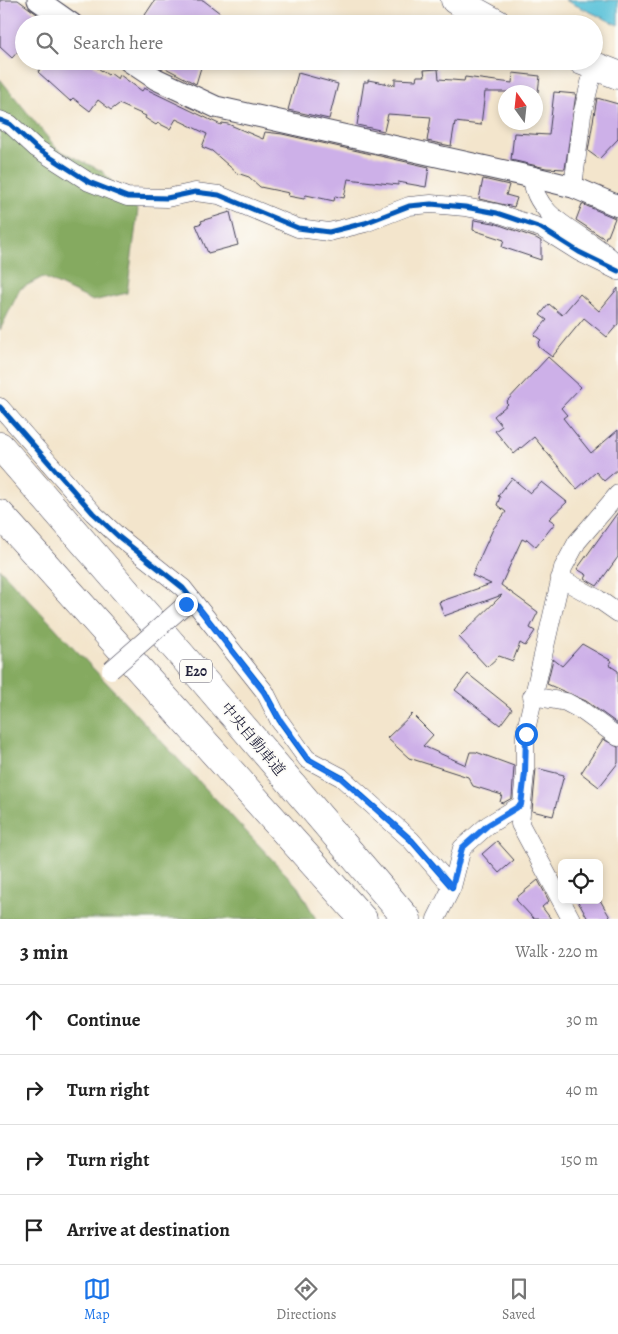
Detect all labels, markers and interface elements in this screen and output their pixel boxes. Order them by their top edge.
search box [15,15,603,70]
icon: search [33,29,61,57]
text: Search here [73,30,163,56]
north arrow [498,85,543,130]
route end [175,593,198,616]
road number: E20 [180,659,212,682]
street label: 中央自動車道 [216,698,290,780]
route start [515,723,538,746]
map controls [558,859,603,904]
button: locate [558,859,603,904]
text: 3 min [20,938,68,966]
text: Walk · 220 m [515,941,598,963]
icon: ahead [20,1006,48,1034]
text: Continue [67,1007,141,1033]
text: 30 m [566,1009,598,1031]
icon: right [20,1076,48,1104]
text: Turn right [67,1077,149,1103]
text: 40 m [566,1079,598,1101]
icon: right [20,1146,48,1174]
text: Turn right [67,1147,149,1173]
text: 150 m [561,1149,598,1171]
icon: arrive [20,1216,48,1244]
text: Arrive at destination [67,1217,230,1243]
tab: Map [83,1275,111,1324]
tab: Directions [276,1275,336,1324]
tab: Saved [502,1275,535,1324]

